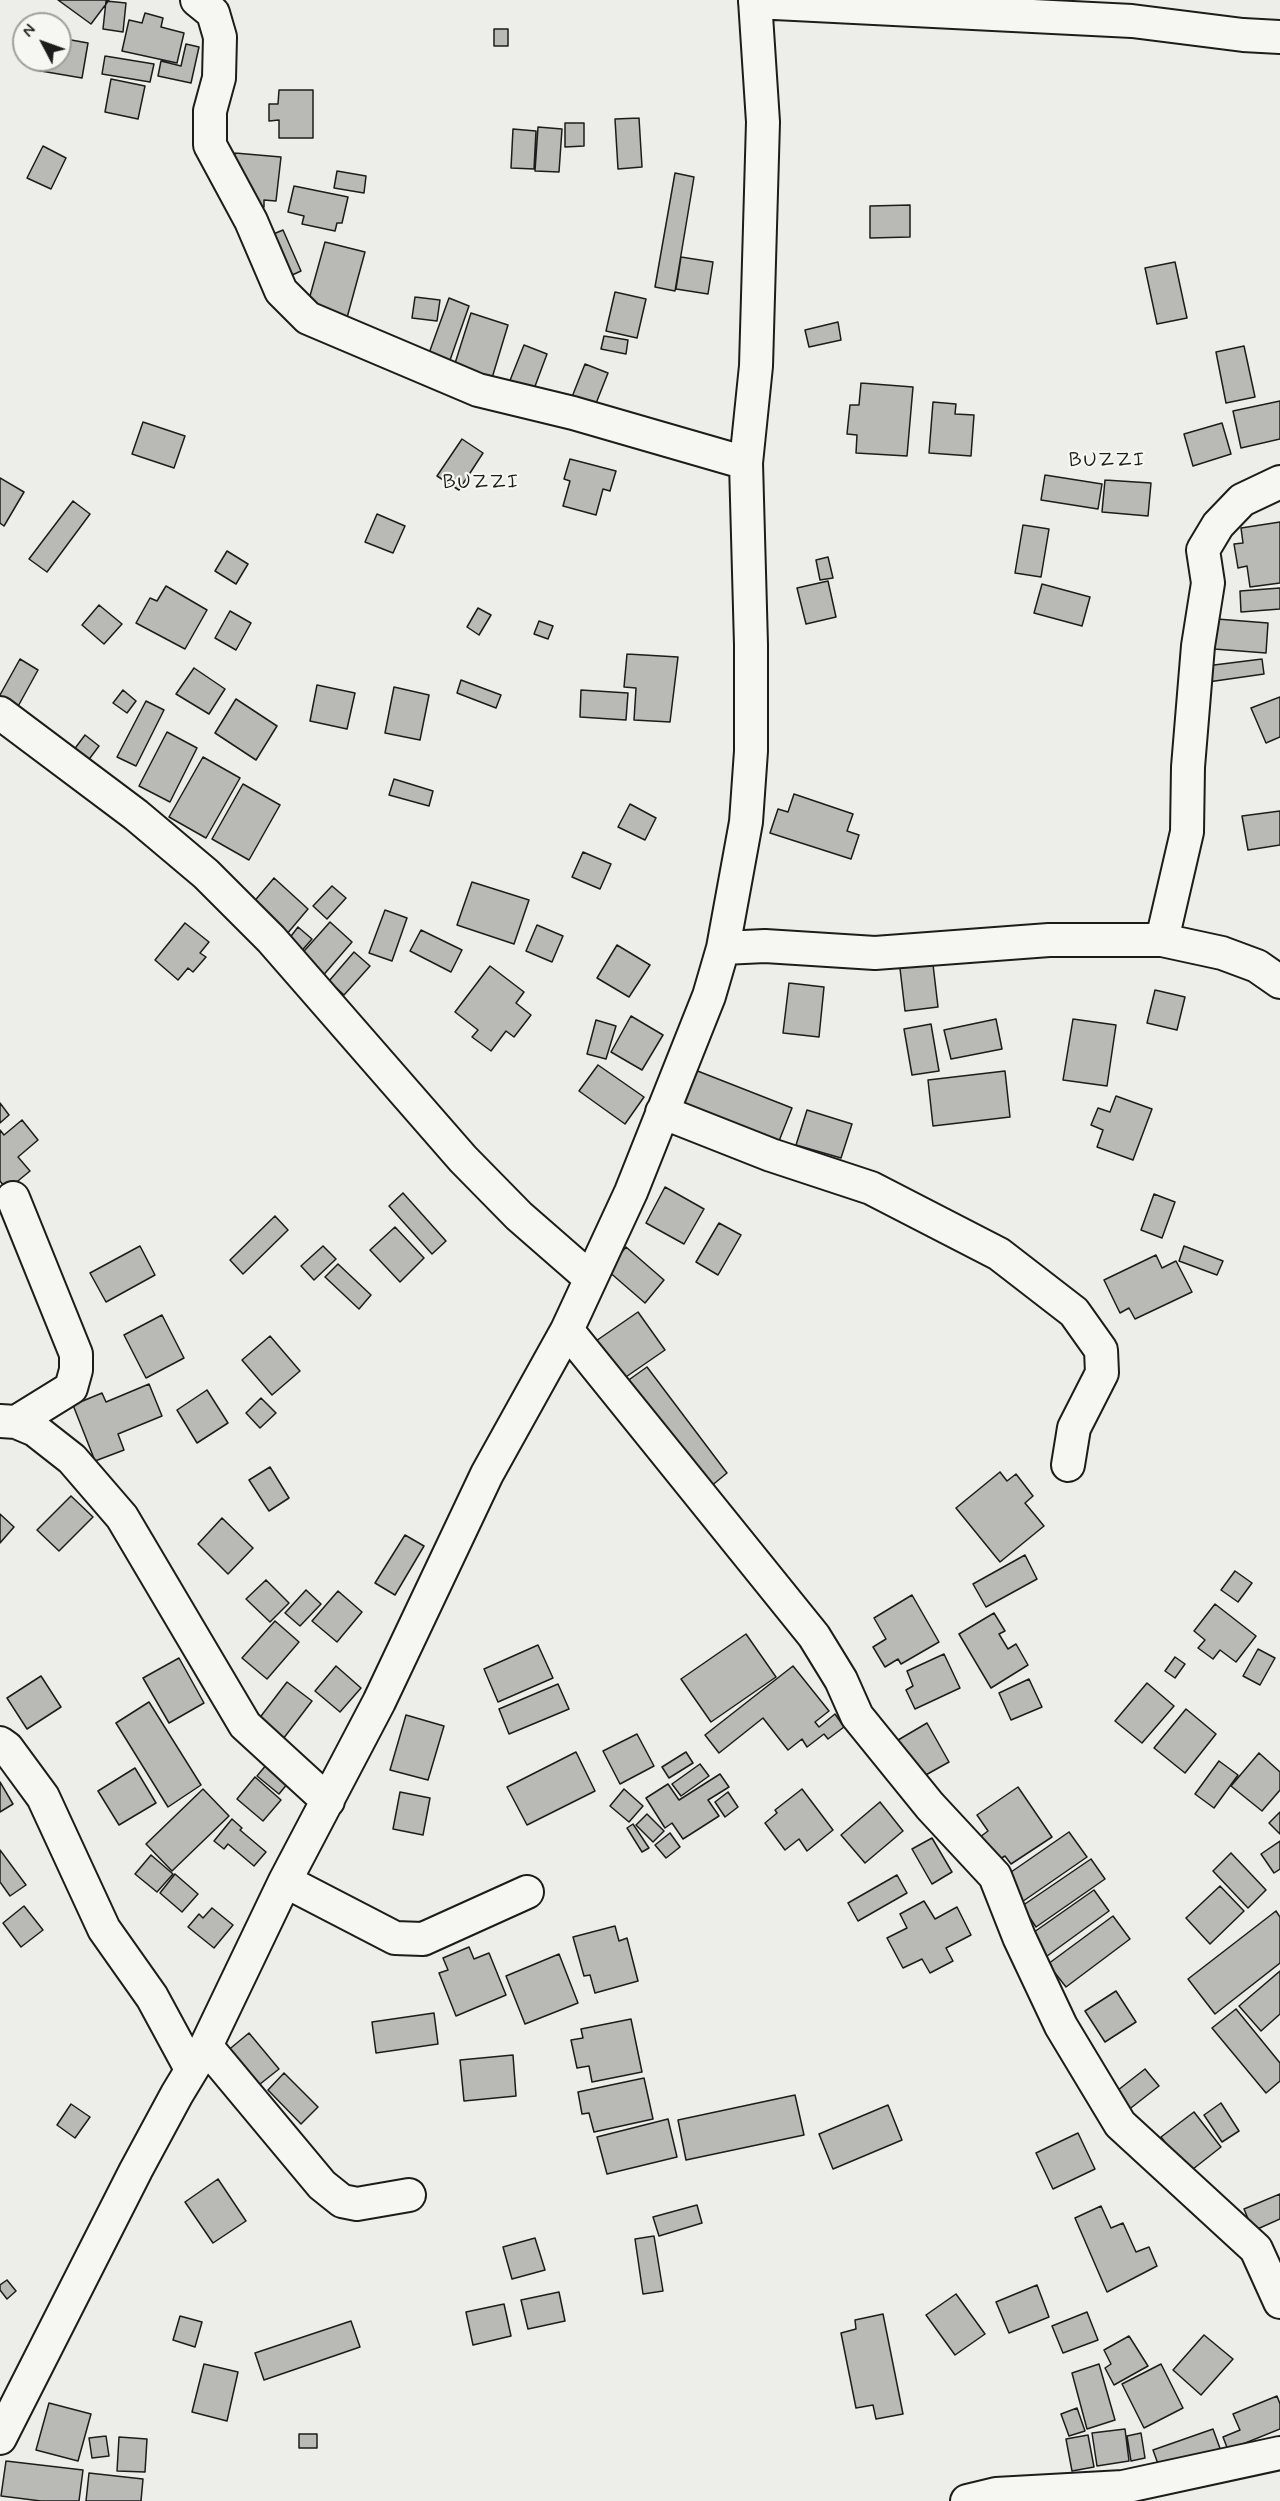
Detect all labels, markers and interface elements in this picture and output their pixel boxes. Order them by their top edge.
north arrow [12,12,72,72]
text: N [18,20,41,42]
district label: BUZZI [1070,449,1144,475]
district label: BUZZI [444,471,518,497]

